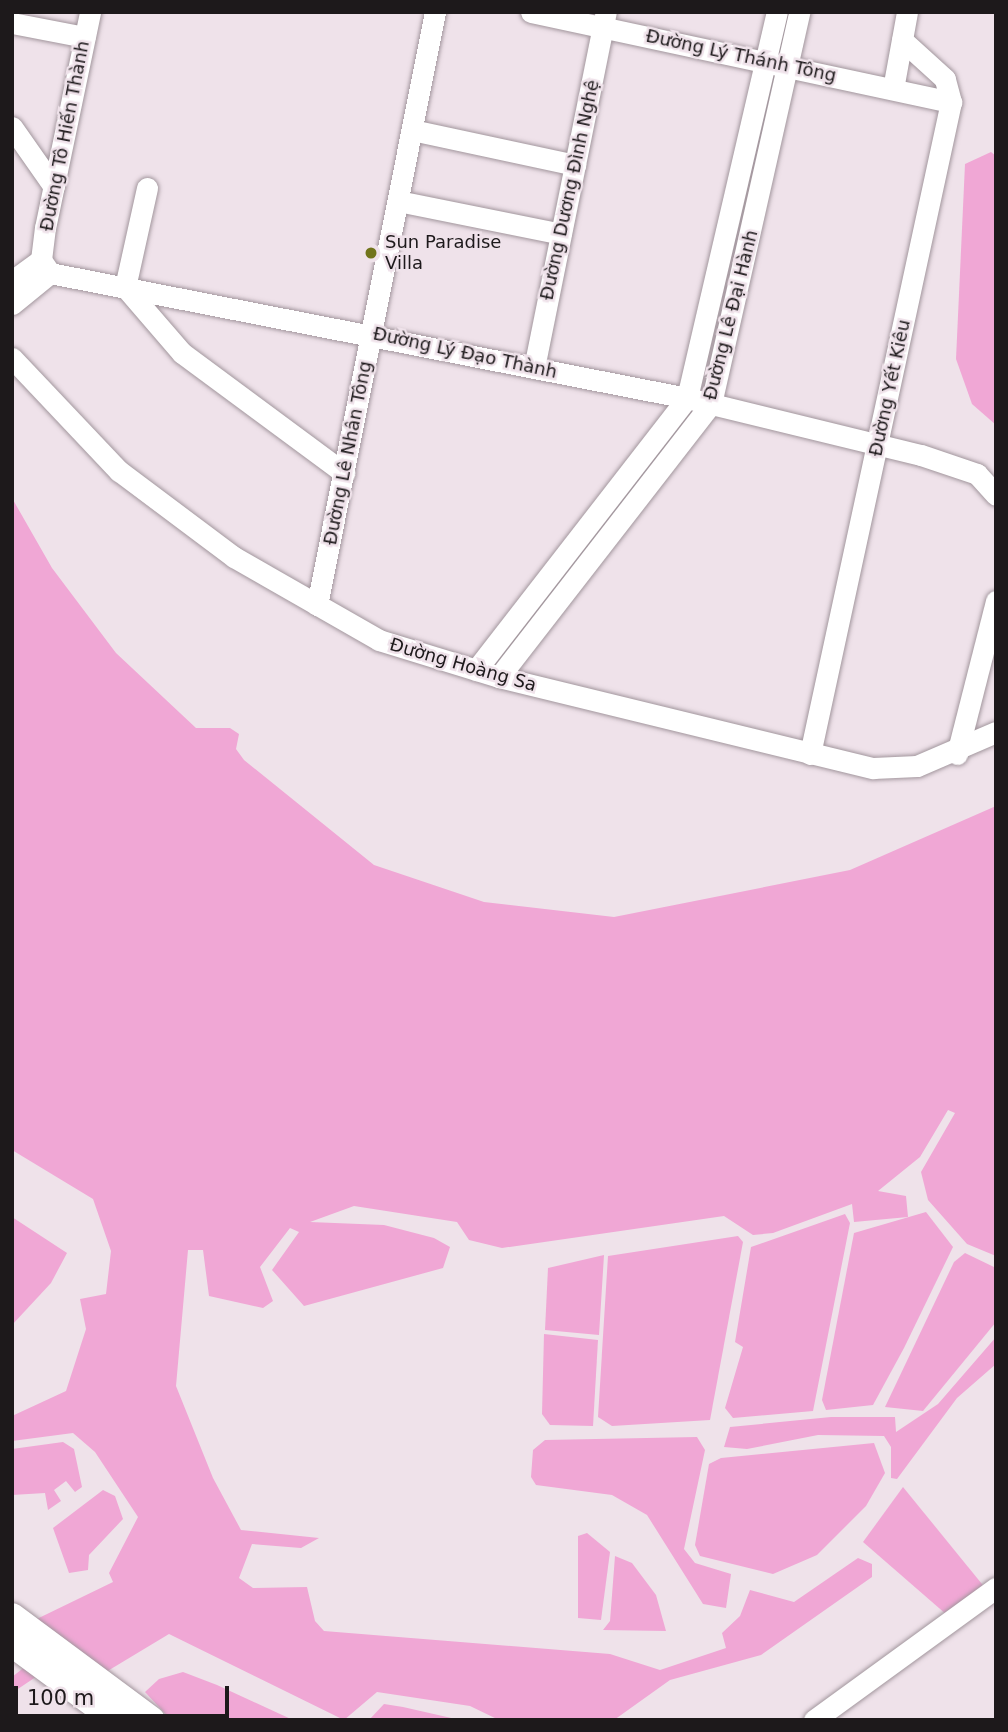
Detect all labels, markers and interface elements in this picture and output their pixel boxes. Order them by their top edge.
street label: Đường Lý Thánh Tông [644,25,838,87]
street label: Đường Tô Hiến Thành [36,39,94,233]
street label: Đường Dương Đình Nghệ [536,78,604,302]
street label: Đường Lê Đại Hành [699,228,763,402]
place label: Sun Paradise Villa [385,232,501,274]
marker: Sun Paradise Villa [363,245,379,261]
street label: Đường Yết Kiêu [865,318,915,458]
street label: Đường Lý Đạo Thành [371,323,559,383]
street label: Đường Lê Nhân Tông [320,359,376,547]
street label: Đường Hoàng Sa [387,634,539,696]
scale bar [18,1672,233,1716]
text: 100 m [27,1686,94,1710]

